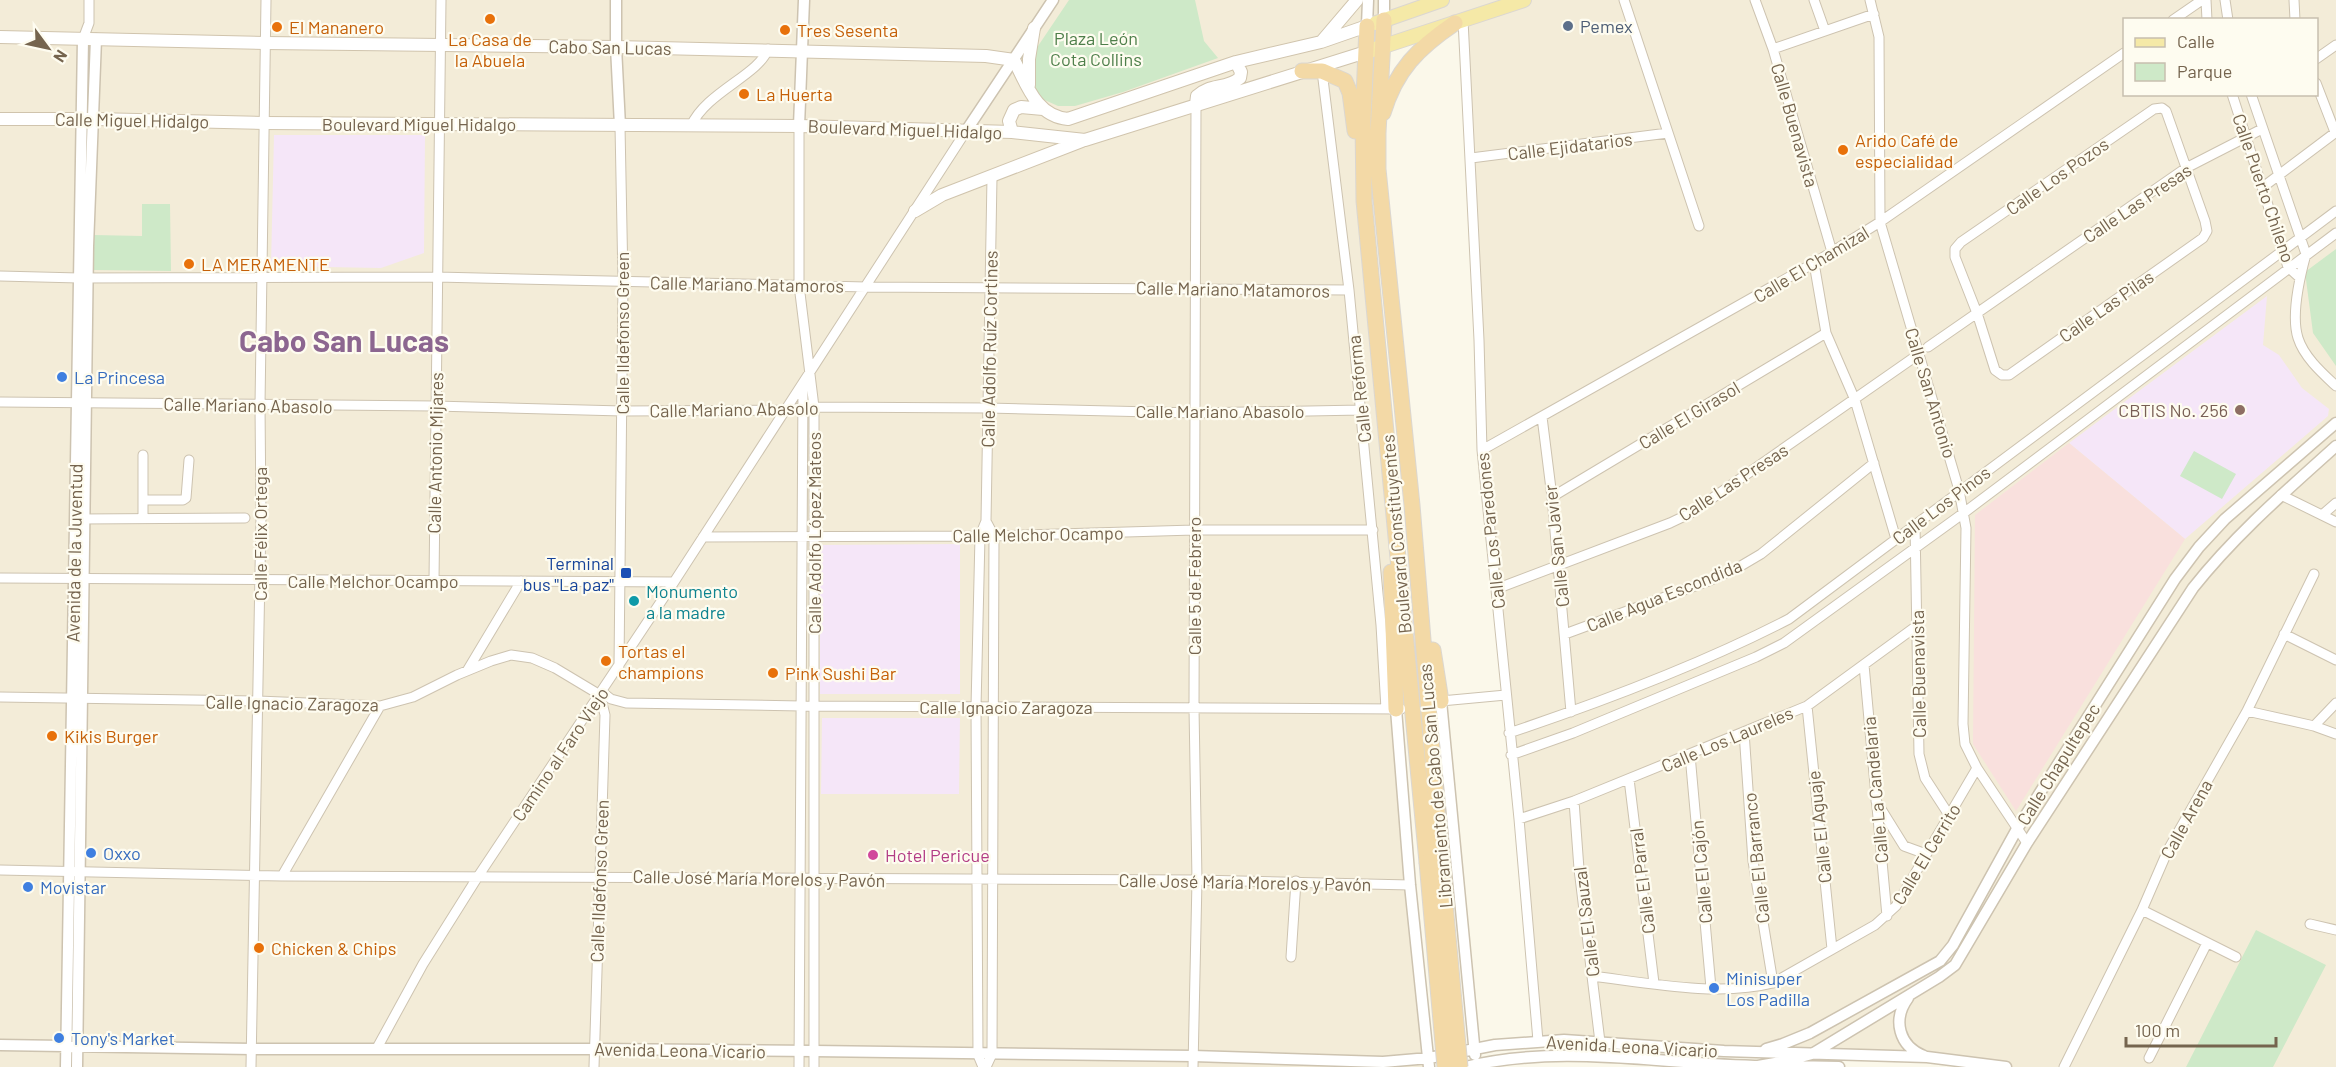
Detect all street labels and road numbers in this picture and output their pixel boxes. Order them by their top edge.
street label: Cabo San Lucas [548,35,672,59]
street label: Calle Buenavista [1767,60,1823,190]
street label: Calle Miguel Hidalgo [55,108,209,132]
street label: Calle Puerto Chileno [2228,111,2300,265]
street label: Boulevard Miguel Hidalgo [322,113,516,135]
street label: Boulevard Miguel Hidalgo [807,115,1003,143]
street label: Calle Ejidatarios [1506,127,1634,165]
street label: Calle Los Pozos [2001,132,2113,220]
street label: Calle Las Presas [2079,159,2195,247]
street label: Calle El Chamizal [1749,221,1873,307]
street label: Calle Adolfo Ruíz Cortines [976,250,1002,448]
street label: Calle Ildefonso Green [611,251,633,415]
street label: Calle Las Pilas [2054,265,2158,347]
street label: Calle Mariano Matamoros [650,271,844,297]
street label: Calle Mariano Matamoros [1136,276,1330,302]
street label: Calle San Antonio [1901,325,1961,461]
street label: Calle Reforma [1342,334,1376,444]
street label: Calle Antonio Mijares [423,372,447,534]
street label: Calle El Girasol [1634,376,1744,454]
street label: Calle Mariano Abasolo [163,393,333,417]
street label: Calle Mariano Abasolo [649,397,819,421]
street label: Calle Mariano Abasolo [1135,400,1305,422]
street label: Calle Adolfo López Mateos [803,432,825,634]
street label: Boulevard Constituyentes [1376,434,1416,634]
street label: Calle Las Presas [1674,438,1792,526]
street label: Calle Los Paredones [1471,452,1509,610]
street label: Calle Los Pinos [1888,461,1994,549]
street label: Avenida de la Juventud [61,463,87,643]
street label: Calle Félix Ortega [249,467,271,601]
street label: Calle San Javier [1539,483,1573,608]
street label: Calle 5 de Febrero [1183,517,1205,655]
street label: Calle Melchor Ocampo [952,522,1124,546]
street label: Calle Agua Escondida [1583,554,1745,636]
street label: Calle Melchor Ocampo [287,570,459,592]
street label: Calle Buenavista [1906,610,1930,738]
street label: Libramiento de Cabo San Lucas [1413,663,1457,909]
street label: Camino al Faro Viejo [507,683,613,825]
street label: Calle Ignacio Zaragoza [205,690,379,716]
street label: Calle Ignacio Zaragoza [919,696,1093,718]
street label: Calle Chapultepec [2012,699,2104,829]
street label: Calle Los Laureles [1658,701,1796,777]
street label: Calle La Candelaria [1858,716,1892,864]
street label: Calle El Aguaje [1802,770,1836,884]
street label: Calle Arena [2155,775,2217,863]
street label: Calle El Barranco [1738,791,1774,925]
street label: Calle Ildefonso Green [585,799,613,963]
street label: Calle El Cerrito [1887,799,1965,909]
street label: Calle El Cajón [1686,819,1716,925]
street label: Calle El Parral [1625,827,1659,935]
street label: Calle José María Morelos y Pavón [632,865,886,891]
street label: Calle El Sauzal [1568,866,1604,978]
street label: Calle José María Morelos y Pavón [1118,869,1372,895]
street label: Avenida Leona Vicario [1546,1031,1718,1061]
street label: Avenida Leona Vicario [594,1038,766,1062]

